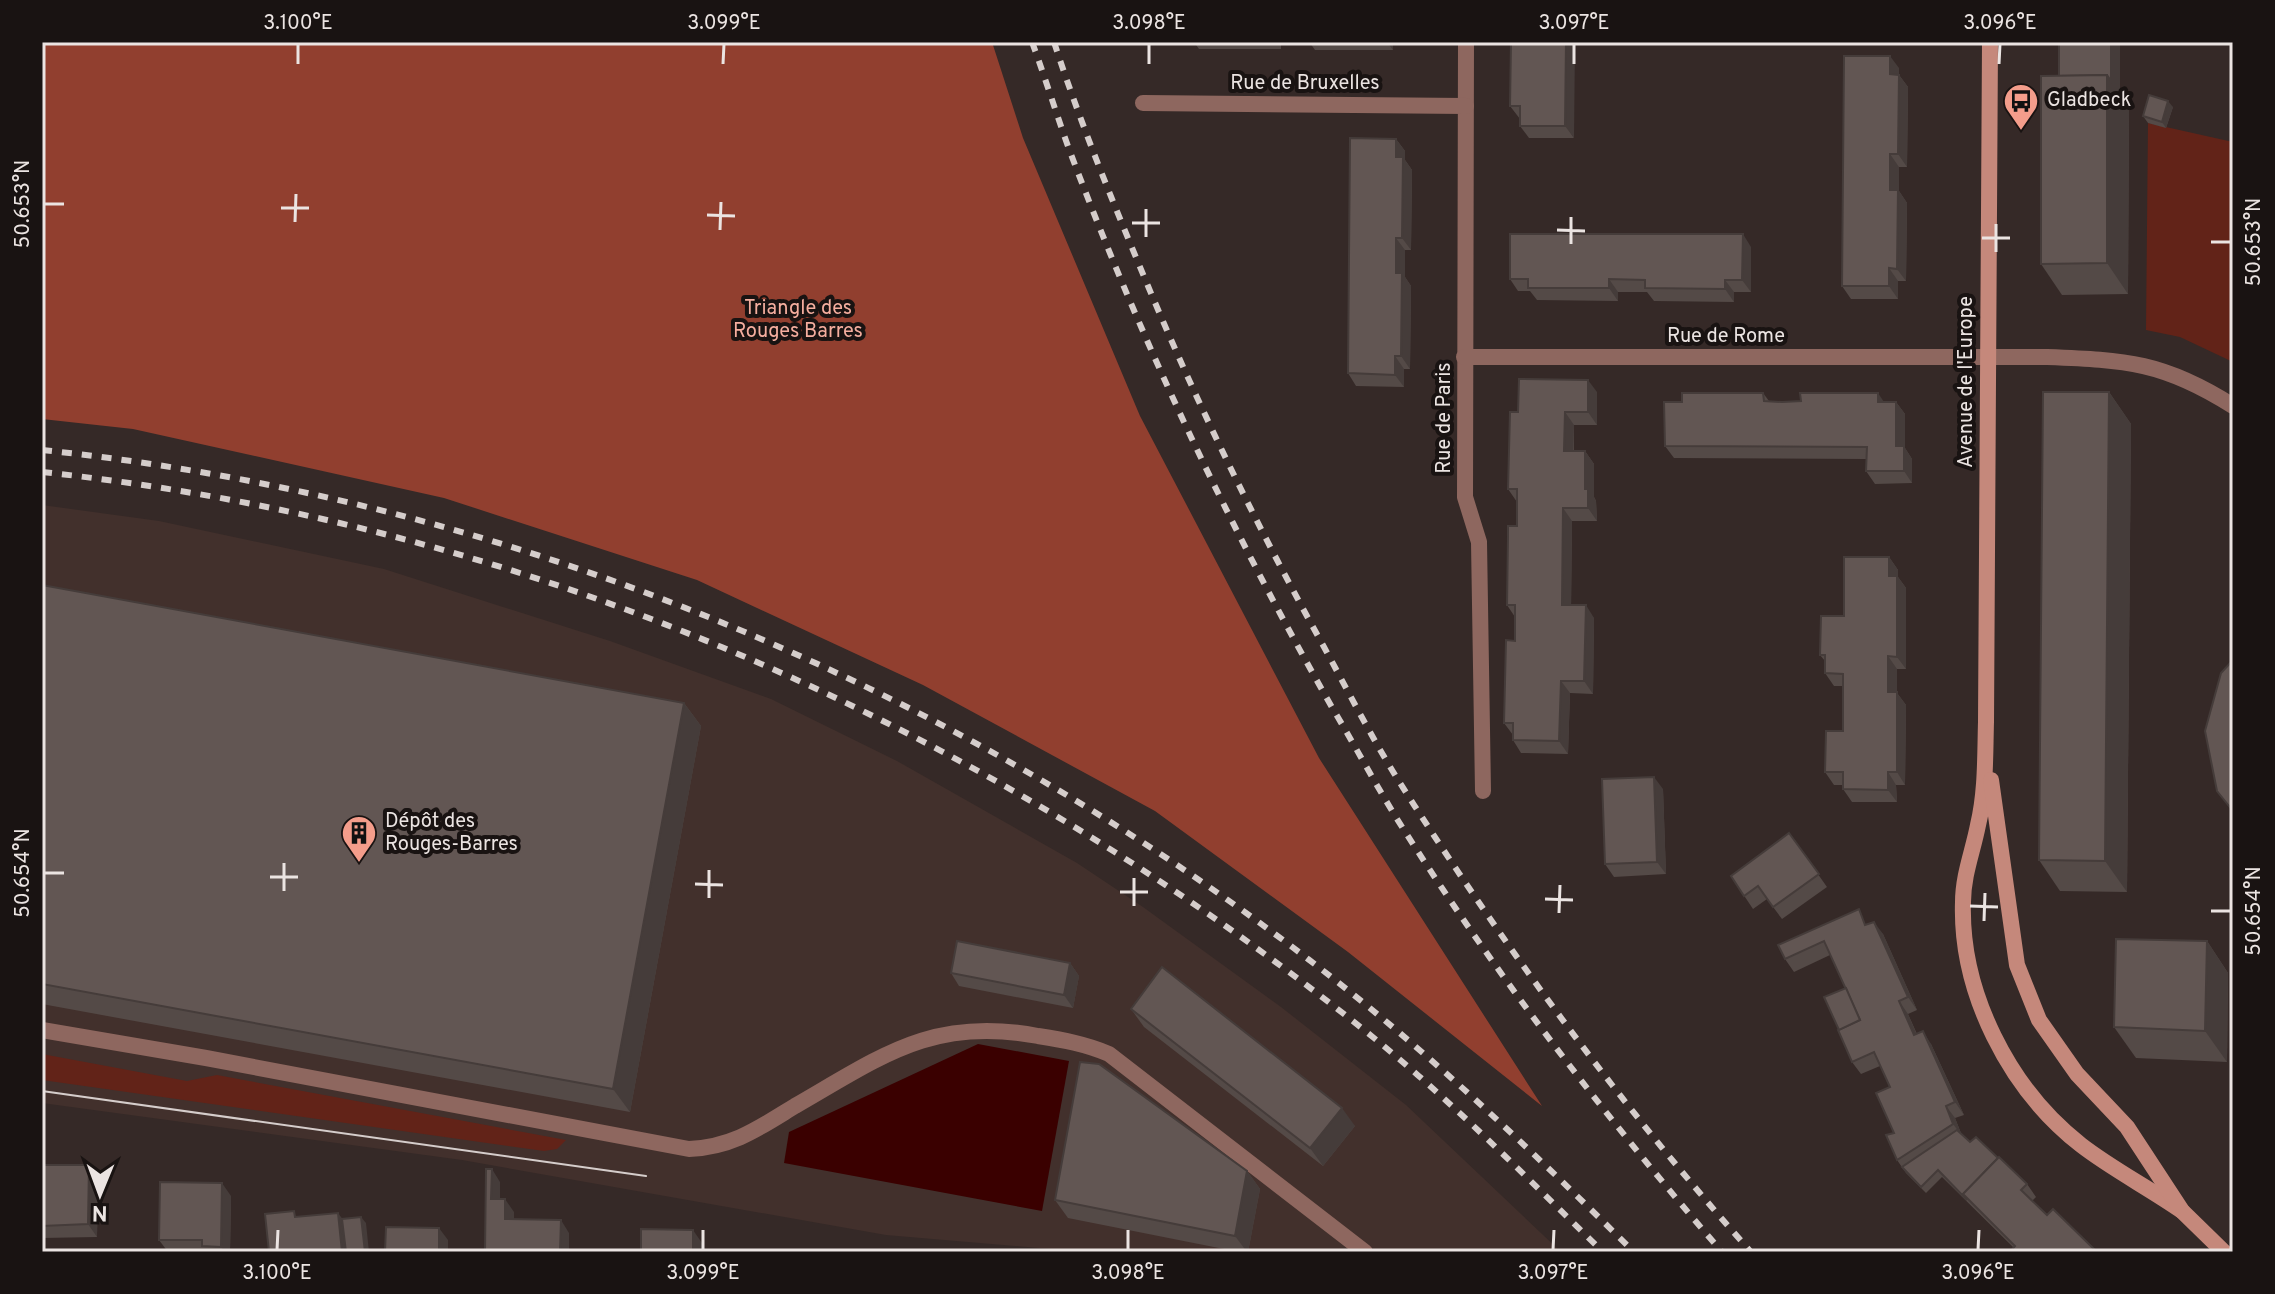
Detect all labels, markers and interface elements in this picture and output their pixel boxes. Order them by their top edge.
text: 3.100°E [263,11,333,37]
text: 3.099°E [687,11,761,37]
text: 3.098°E [1112,11,1186,37]
text: 3.097°E [1538,11,1610,37]
text: 3.096°E [1963,11,2037,37]
street label: Rue de Bruxelles [1230,71,1380,97]
bus stop icon: Gladbeck [2002,82,2040,132]
place label: Gladbeck [2047,88,2131,114]
text: 50.653°N [11,160,37,248]
text: 50.653°N [2242,198,2268,286]
park label: Triangle des Rouges Barres [733,296,863,345]
street label: Avenue de l'Europe [1954,296,1980,468]
street label: Rue de Rome [1667,324,1785,350]
street label: Rue de Paris [1432,362,1458,474]
place label: Dépôt des Rouges-Barres [385,809,518,858]
building icon: Dépôt des Rouges-Barres [340,814,378,864]
text: 50.654°N [11,828,37,918]
text: 50.654°N [2242,866,2268,956]
north arrow [60,1154,140,1234]
text: N [92,1198,108,1225]
text: 3.100°E [242,1261,312,1287]
text: 3.099°E [666,1261,740,1287]
text: 3.098°E [1091,1261,1165,1287]
text: 3.097°E [1517,1261,1589,1287]
text: 3.096°E [1941,1261,2015,1287]

